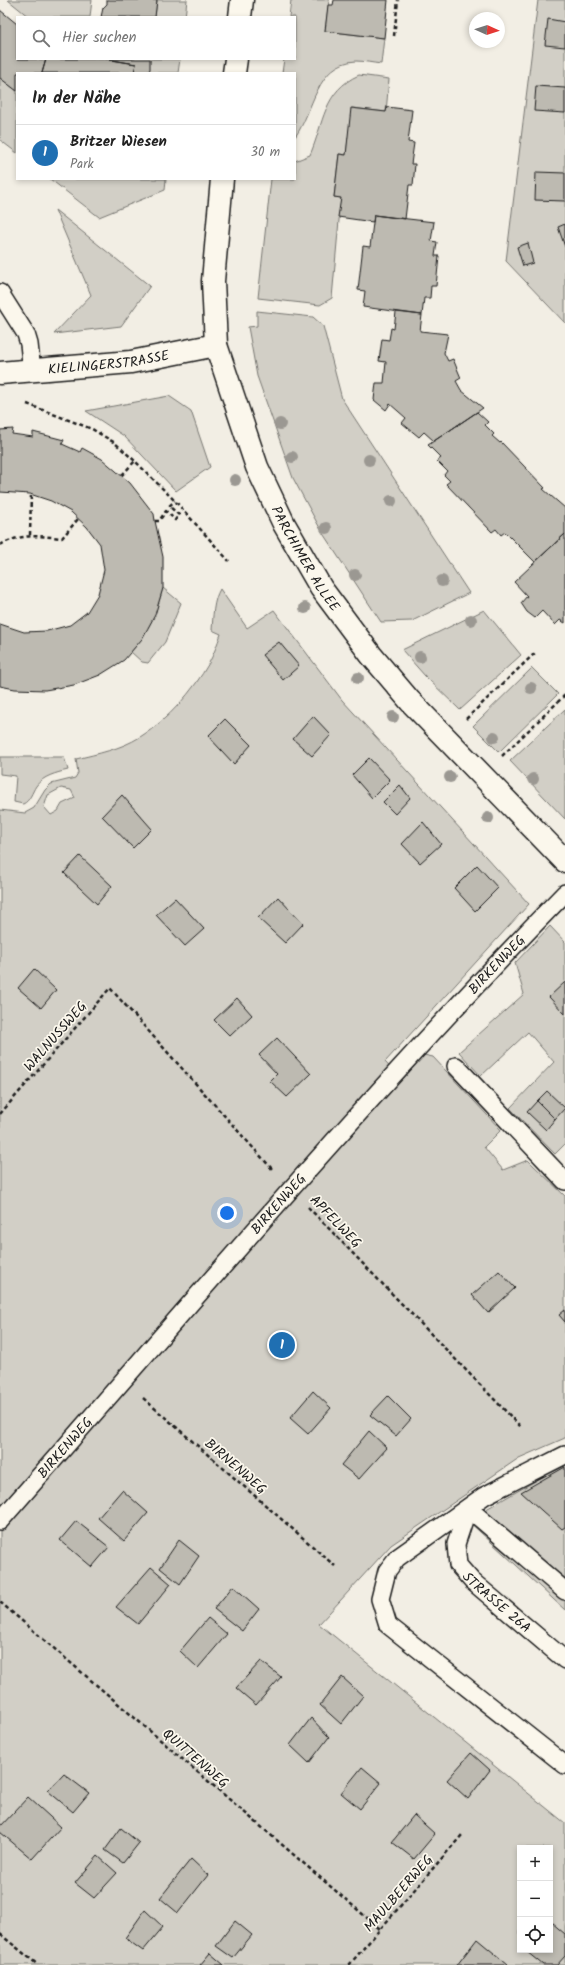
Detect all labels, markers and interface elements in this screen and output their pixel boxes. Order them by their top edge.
north arrow [469,12,505,48]
search box [16,16,296,60]
text: Hier suchen [62,26,136,50]
icon: search [30,27,52,49]
text: In der Nähe [32,85,121,112]
text: Britzer Wiesen [70,130,167,154]
text: 1 [43,142,47,163]
text: 30 m [251,142,280,163]
text: Park [70,154,94,175]
street label: KIELINGERSTRASSE [47,344,172,381]
street label: PARCHIMER ALLEE [265,502,345,617]
street label: BIRKENWEG [463,930,531,1000]
street label: WALNUSSWEG [19,996,93,1077]
street label: BIRKENWEG [246,1169,312,1240]
street label: APFELWEG [304,1190,366,1253]
your location [217,1203,237,1223]
pin: 1 [269,1330,295,1360]
street label: BIRKENWEG [32,1413,98,1484]
street label: BIRNENWEG [199,1433,271,1500]
street label: STRASSE 26A [457,1567,536,1639]
street label: QUITTENWEG [157,1724,234,1794]
map controls [517,1845,553,1953]
button: + [517,1845,553,1881]
street label: MAULBEERWEG [359,1850,439,1937]
button: − [517,1881,553,1917]
button: locate [517,1917,553,1953]

